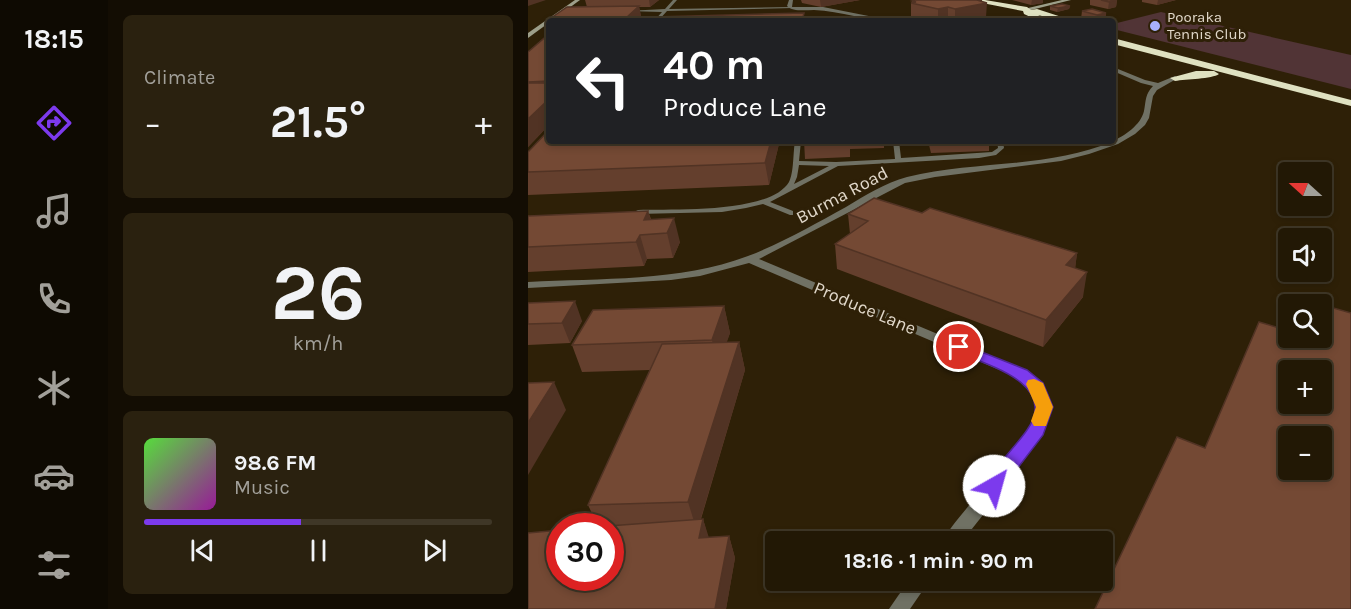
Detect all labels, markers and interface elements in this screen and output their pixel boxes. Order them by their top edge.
place label: Pooraka Tennis Club [1167,8,1246,43]
marker: Pooraka Tennis Club [1148,19,1162,33]
text: 18:15 [24,23,84,55]
text: 40 m [663,40,765,90]
icon: left [564,42,642,120]
text: Climate [144,66,215,89]
text: Produce Lane [663,91,827,123]
text: 21.5° [270,96,366,148]
icon: directions [33,102,75,144]
text: − [144,104,161,142]
text: + [475,104,492,142]
street label: Burma Road [792,162,892,228]
north arrow [1278,162,1332,216]
map controls [1278,162,1332,480]
icon: music [33,190,75,232]
button: sound [1278,228,1332,282]
text: 26 [271,247,365,339]
street label: Produce Lane [810,277,920,339]
icon: phone [33,278,75,320]
button: search [1278,294,1332,348]
pin [933,321,984,372]
icon: arrive [942,330,975,363]
text: km/h [293,332,343,355]
button: + [1278,360,1332,414]
icon: climate [33,367,75,409]
button: − [1278,426,1332,480]
text: 98.6 FM [234,450,317,476]
position arrow [962,454,1026,518]
icon: car [33,455,75,497]
text: Music [234,476,290,499]
speed limit sign: 30 [546,513,624,591]
icon: previous [186,534,219,567]
icon: pause [302,534,335,567]
icon: next [418,534,451,567]
icon: filters [33,544,75,586]
text: 18:16 · 1 min · 90 m [844,548,1034,574]

